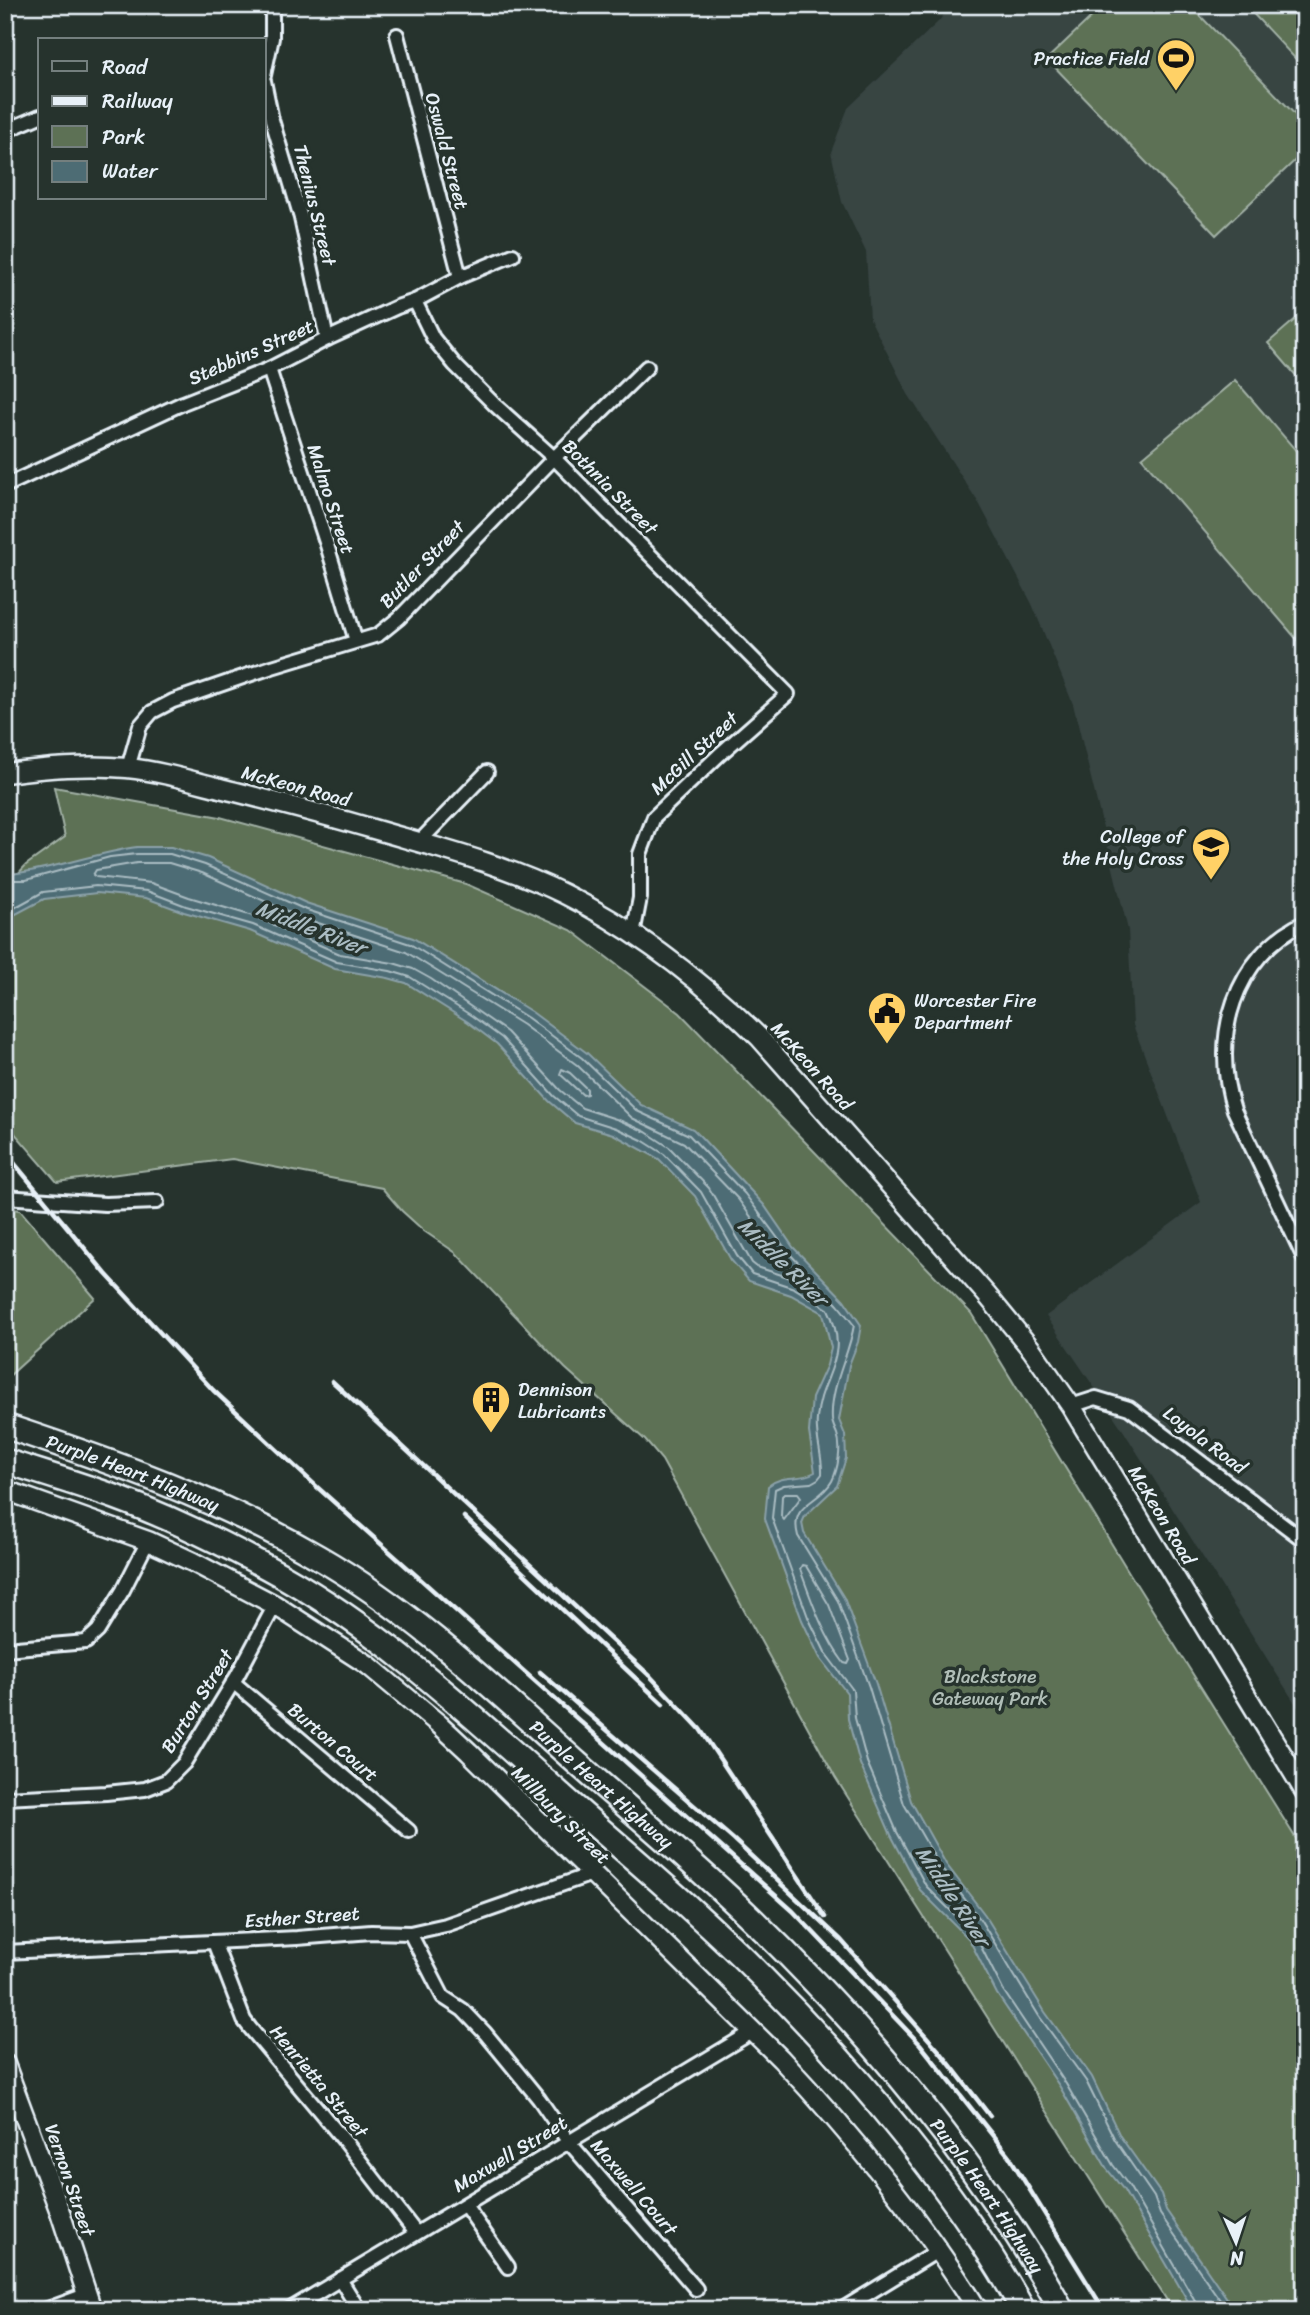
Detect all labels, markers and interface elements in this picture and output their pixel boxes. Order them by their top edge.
sports icon: Practice Field [1155,37,1197,92]
legend [38,38,266,200]
place label: Practice Field [1033,42,1151,75]
text: Road [102,48,149,86]
text: Railway [102,82,173,120]
street label: Oswald Street [416,89,478,213]
text: Park [102,118,145,156]
street label: Thenius Street [284,141,346,270]
text: Water [102,152,159,190]
street label: Stebbins Street [183,310,319,394]
street label: Bothnia Street [554,431,667,544]
street label: Malmo Street [298,440,364,558]
street label: Butler Street [371,511,474,616]
street label: McGill Street [642,702,747,803]
street label: McKeon Road [238,756,356,817]
place label: College of the Holy Cross [1062,820,1187,875]
school or university icon: College of the Holy Cross [1190,826,1232,881]
water label: Middle River [250,890,376,968]
place label: Worcester Fire Department [914,984,1037,1039]
public building icon: Worcester Fire Department [866,990,908,1045]
street label: McKeon Road [762,1014,863,1120]
water label: Middle River [728,1208,841,1319]
place label: Dennison Lubricants [518,1373,606,1428]
building icon: Dennison Lubricants [470,1379,512,1434]
street label: Loyola Road [1156,1397,1256,1484]
street label: Purple Heart Highway [42,1424,225,1521]
street label: McKeon Road [1119,1459,1206,1573]
street label: Burton Street [152,1641,243,1760]
park label: Blackstone Gateway Park [932,1660,1048,1715]
street label: Burton Court [280,1694,386,1790]
street label: Purple Heart Highway [522,1711,682,1857]
street label: Millbury Street [503,1757,619,1873]
water label: Middle River [905,1838,1003,1958]
street label: Esther Street [243,1897,361,1937]
street label: Henrietta Street [261,2017,378,2146]
street label: Maxwell Street [446,2107,574,2201]
street label: Purple Heart Highway [922,2110,1054,2280]
street label: Vernon Street [35,2119,105,2242]
street label: Maxwell Court [582,2131,687,2244]
north arrow [1202,2206,1272,2276]
text: N [1229,2242,1245,2275]

